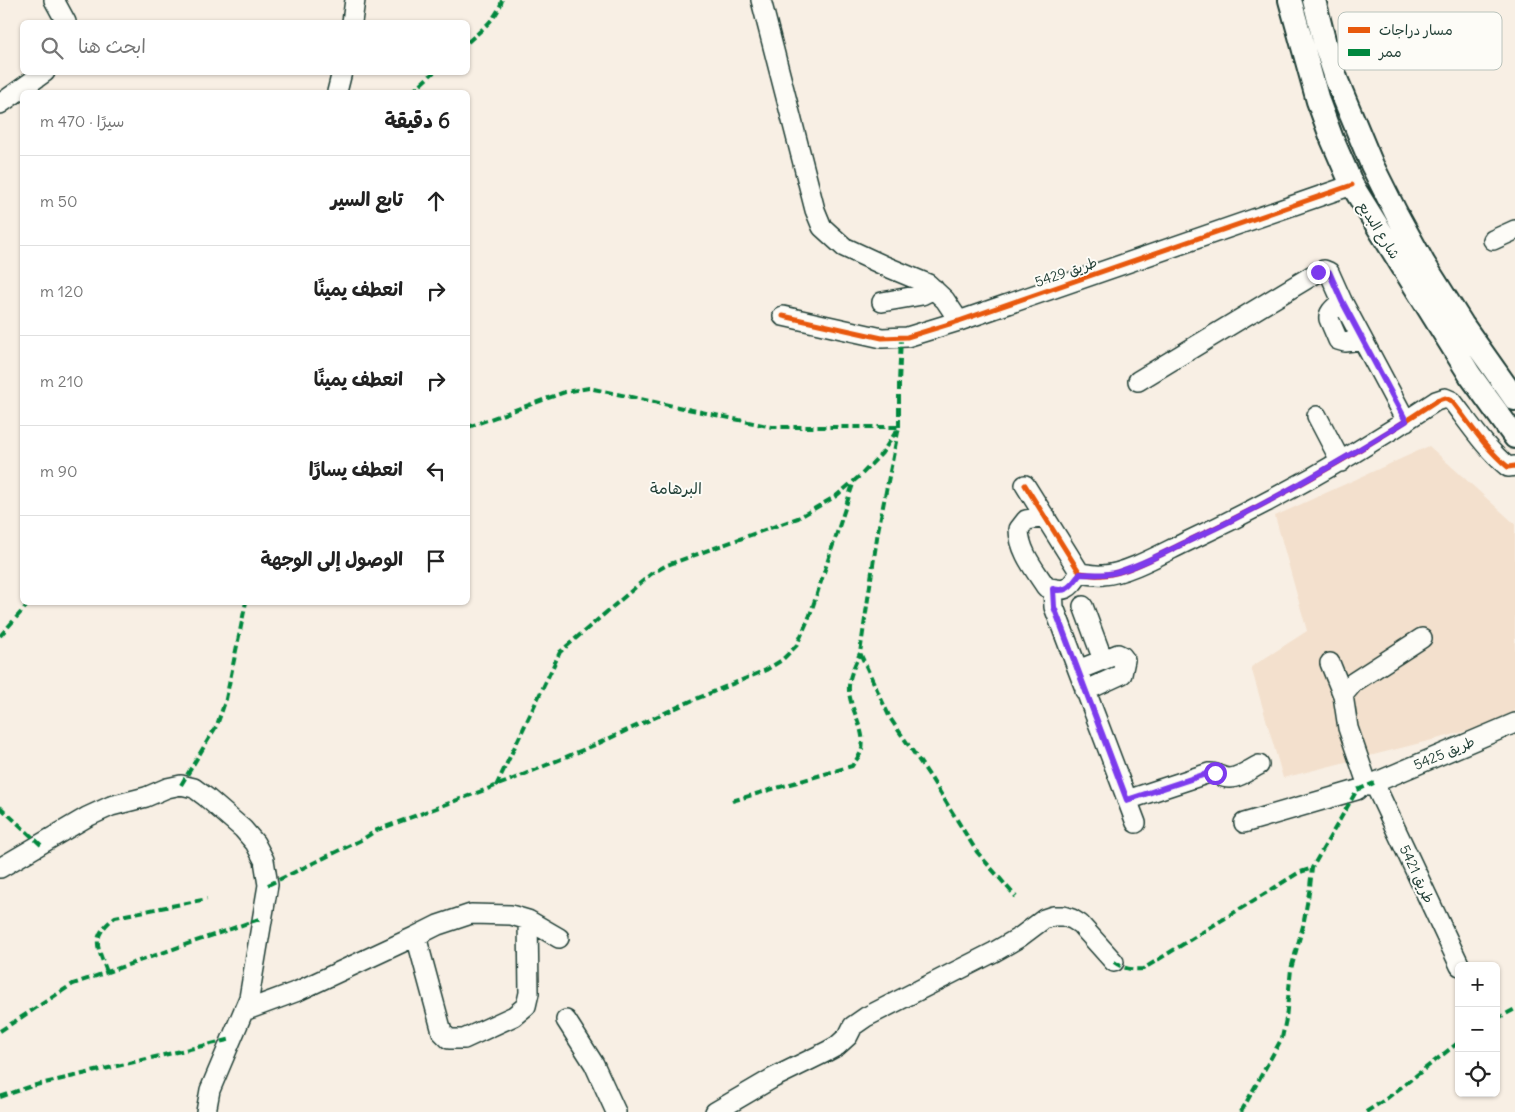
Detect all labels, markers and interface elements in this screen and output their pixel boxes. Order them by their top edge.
legend [1338,12,1502,70]
search box [20,20,470,75]
text: مسار دراجات [1379,21,1453,39]
icon: search [38,34,66,62]
text: ابحث هنا [78,34,146,58]
text: ممر [1378,43,1402,61]
text: 6 دقيقة [384,107,450,134]
text: سيرًا · 470 m [40,111,124,131]
text: تابع السير [331,187,403,211]
icon: ahead [422,187,450,215]
text: 50 m [40,191,78,211]
street label: شارع البديع [1353,198,1404,263]
street label: طريق 5429 [1033,253,1099,291]
route end [1307,261,1330,284]
text: انعطف يمينًا [314,277,403,301]
icon: right [422,277,450,305]
text: 120 m [40,281,84,301]
text: انعطف يمينًا [314,367,403,391]
icon: right [422,367,450,395]
text: 210 m [40,371,84,391]
text: انعطف يسارًا [309,457,403,481]
icon: left [422,457,450,485]
text: 90 m [40,461,78,481]
district label: البرهامة [650,478,702,498]
text: الوصول إلى الوجهة [260,547,403,571]
icon: arrive [422,547,450,575]
street label: طريق 5425 [1411,732,1477,774]
route start [1204,762,1227,785]
street label: طريق 5421 [1396,842,1438,906]
map controls [1455,962,1500,1097]
button: + [1455,962,1500,1007]
button: − [1455,1007,1500,1052]
button: locate [1455,1052,1500,1097]

